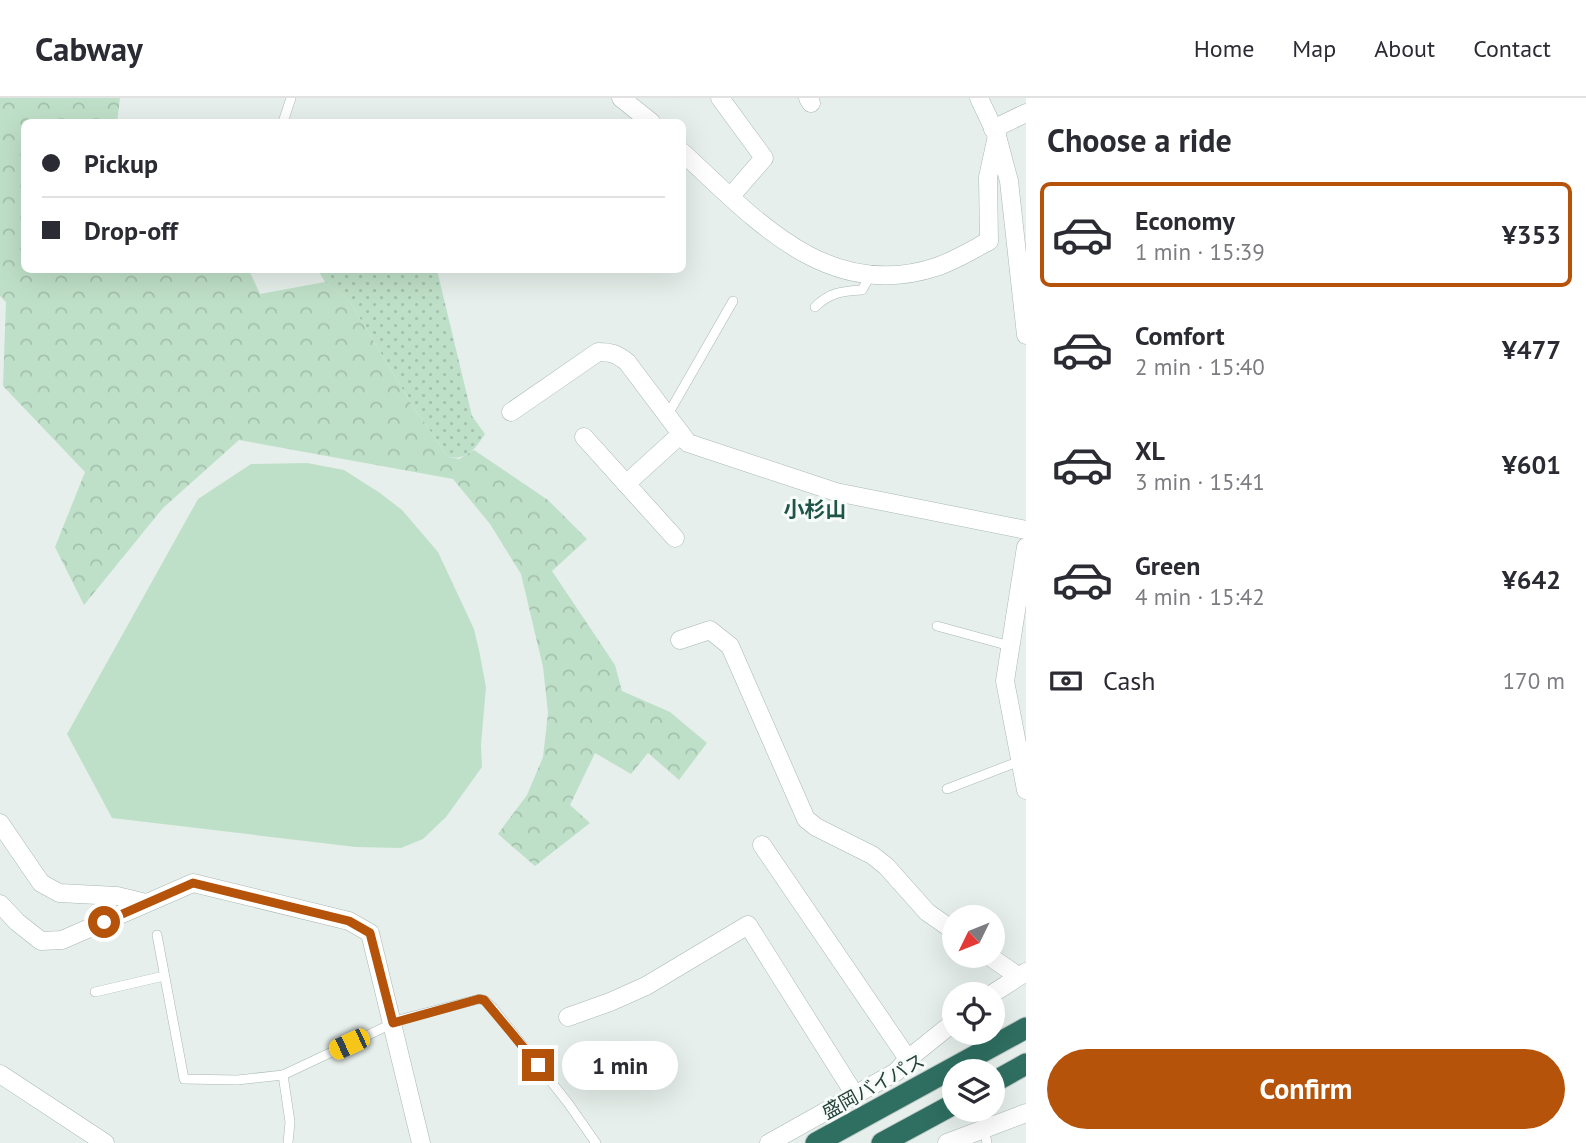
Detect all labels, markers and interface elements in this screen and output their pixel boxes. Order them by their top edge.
text: Cabway [35,27,143,70]
text: Home [1194,33,1254,64]
text: Map [1292,33,1336,64]
text: About [1374,33,1435,64]
text: Contact [1473,33,1551,64]
text: Choose a ride [1047,119,1232,161]
text: Pickup [84,147,158,180]
icon: car [1051,203,1114,266]
text: Economy [1135,204,1235,237]
text: Drop-off [84,214,178,247]
text: ¥353 [1502,218,1561,251]
text: 1 min · 15:39 [1135,237,1265,266]
icon: car [1051,318,1114,381]
text: Comfort [1135,319,1225,352]
text: ¥477 [1502,333,1561,366]
text: 2 min · 15:40 [1135,352,1265,381]
icon: car [1051,433,1114,496]
text: XL [1135,434,1165,467]
text: ¥601 [1502,448,1561,481]
text: 3 min · 15:41 [1135,467,1265,496]
district label: 小杉山 [784,496,847,523]
icon: car [1051,548,1114,611]
text: Green [1135,549,1200,582]
text: ¥642 [1502,563,1561,596]
text: 4 min · 15:42 [1135,582,1265,611]
icon: cash [1047,662,1085,700]
text: Cash [1103,664,1155,697]
text: 170 m [1503,666,1565,695]
north arrow [942,905,1004,968]
map controls [942,905,1005,1122]
route start [88,906,120,938]
button: locate [942,982,1005,1045]
car [326,1026,373,1062]
callout: 1 min [562,1040,678,1090]
street label: 盛岡バイパス [817,1048,929,1124]
route end [522,1049,554,1081]
button: Confirm [1047,1049,1565,1129]
text: 1 min [592,1051,648,1080]
button: layers [942,1059,1005,1122]

